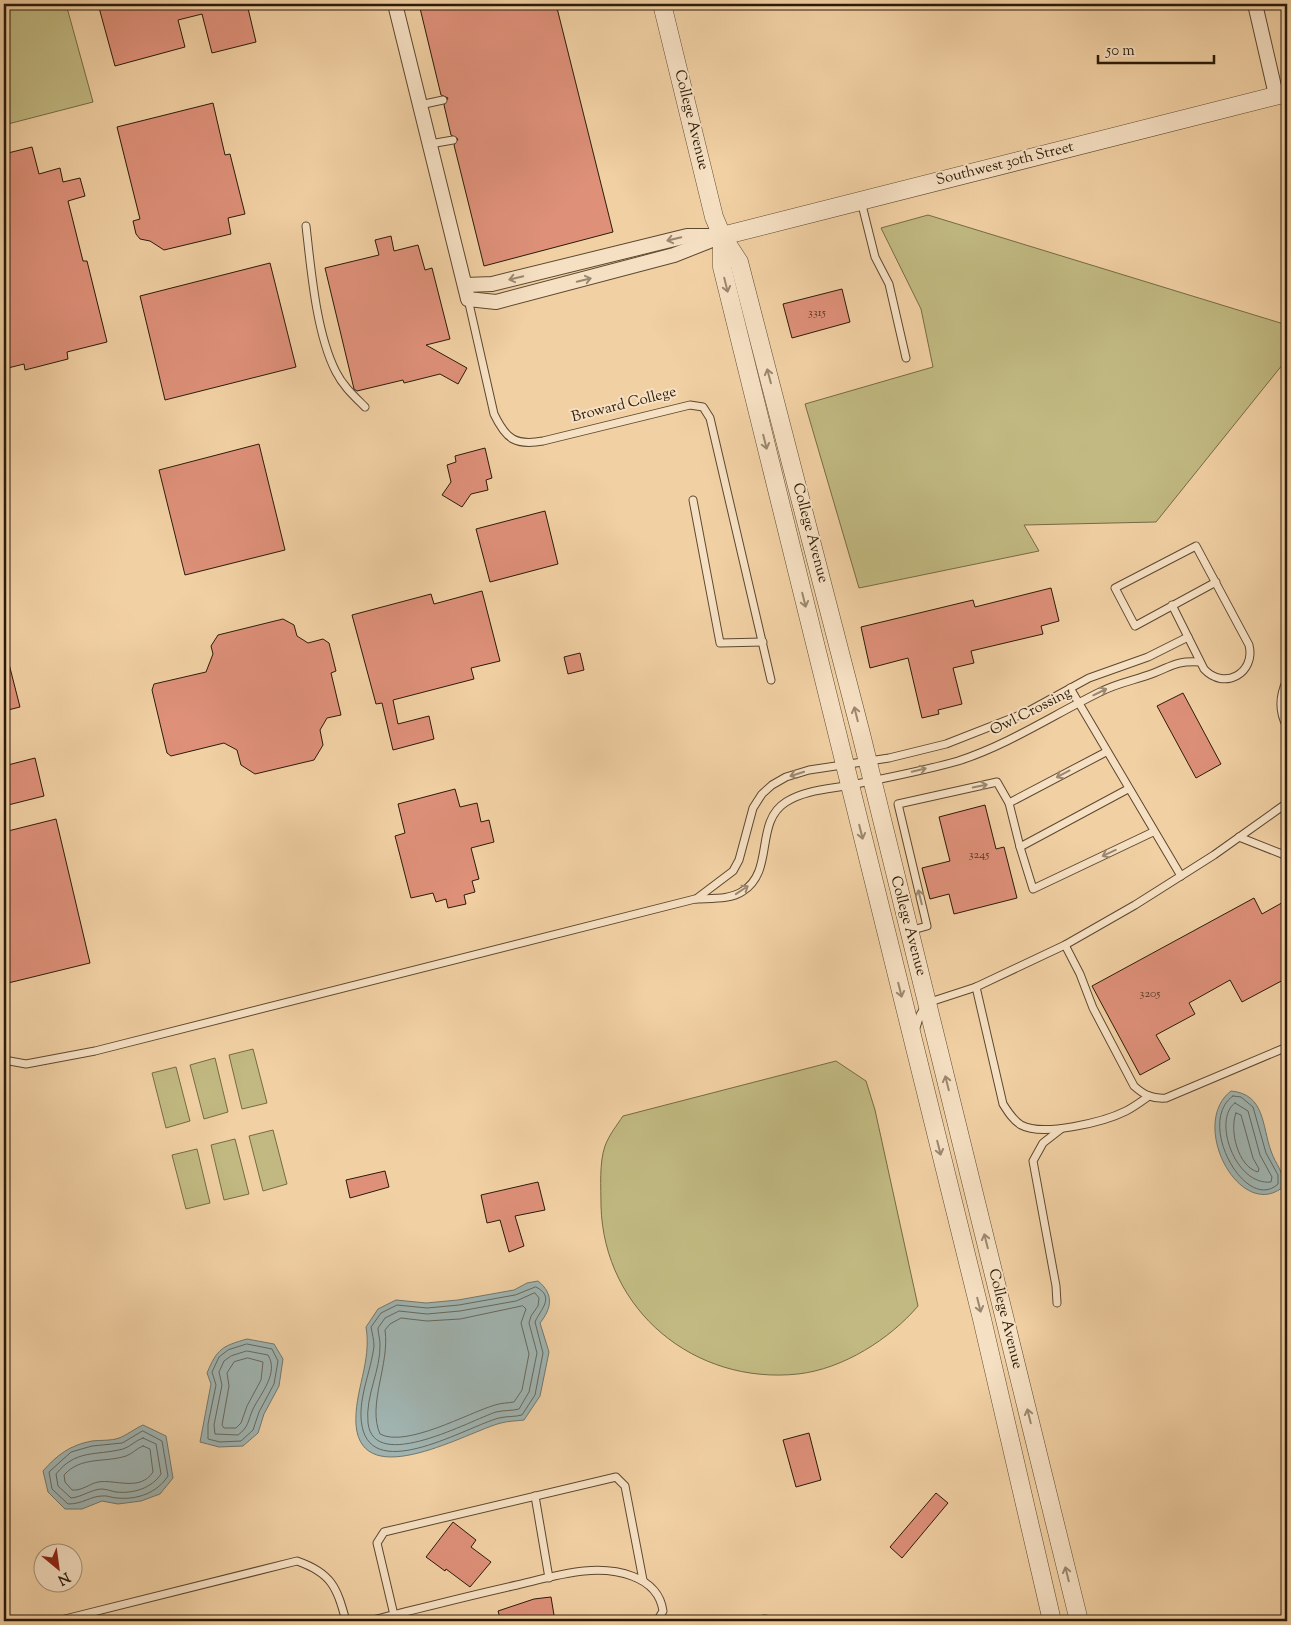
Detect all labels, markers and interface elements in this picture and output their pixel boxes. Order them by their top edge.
scale bar [1098,32,1215,64]
text: 50 m [1105,41,1135,62]
street label: College Avenue [668,68,714,172]
street label: Southwest 30th Street [934,137,1076,191]
one-way arrow [666,235,682,244]
one-way arrow [508,274,524,283]
one-way arrow [576,275,592,284]
one-way arrow [722,276,732,292]
house number: 3315 [808,304,826,322]
one-way arrow [764,368,773,384]
street label: Broward College [569,382,679,428]
one-way arrow [761,434,770,450]
street label: College Avenue [787,481,833,585]
one-way arrow [800,592,809,608]
street label: Owl Crossing [987,682,1075,742]
one-way arrow [1092,687,1107,697]
one-way arrow [851,707,860,723]
one-way arrow [911,765,927,774]
one-way arrow [789,769,805,779]
one-way arrow [1056,770,1070,780]
one-way arrow [972,781,988,790]
one-way arrow [857,824,866,840]
house number: 3245 [969,846,989,864]
one-way arrow [1102,849,1117,858]
street label: College Avenue [885,874,931,978]
one-way arrow [735,884,749,895]
one-way arrow [915,890,924,906]
one-way arrow [896,982,905,998]
house number: 3205 [1140,985,1160,1003]
one-way arrow [942,1076,951,1092]
one-way arrow [935,1139,944,1155]
one-way arrow [981,1234,990,1250]
street label: College Avenue [982,1267,1028,1371]
one-way arrow [975,1297,984,1313]
one-way arrow [1024,1409,1033,1425]
north arrow [32,1542,82,1592]
text: N [54,1566,73,1589]
one-way arrow [1062,1566,1071,1582]

